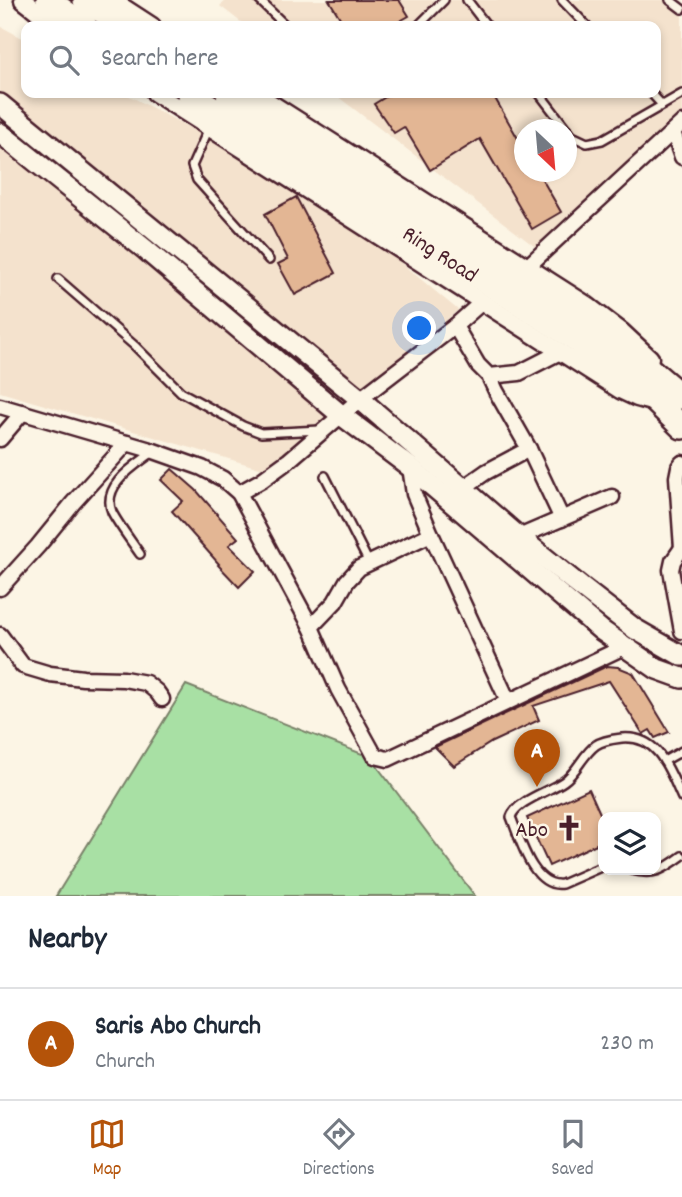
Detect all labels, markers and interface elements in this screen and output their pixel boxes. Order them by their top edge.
search box [21,21,661,98]
icon: search [45,41,83,79]
text: Search here [101,41,219,78]
north arrow [514,119,577,182]
street label: Ring Road [395,219,483,293]
your location [402,311,436,345]
pin: A [514,729,560,787]
map controls [598,812,661,875]
button: layers [598,812,661,875]
church icon: Abo [554,813,584,843]
place label: Abo [515,815,548,848]
text: Nearby [28,920,106,963]
text: Saris Abo Church [95,1009,261,1046]
text: A [45,1028,57,1061]
text: 230 m [600,1028,654,1061]
text: Church [95,1046,155,1079]
tab: Map [88,1115,126,1184]
tab: Directions [303,1115,375,1184]
tab: Saved [551,1115,594,1184]

